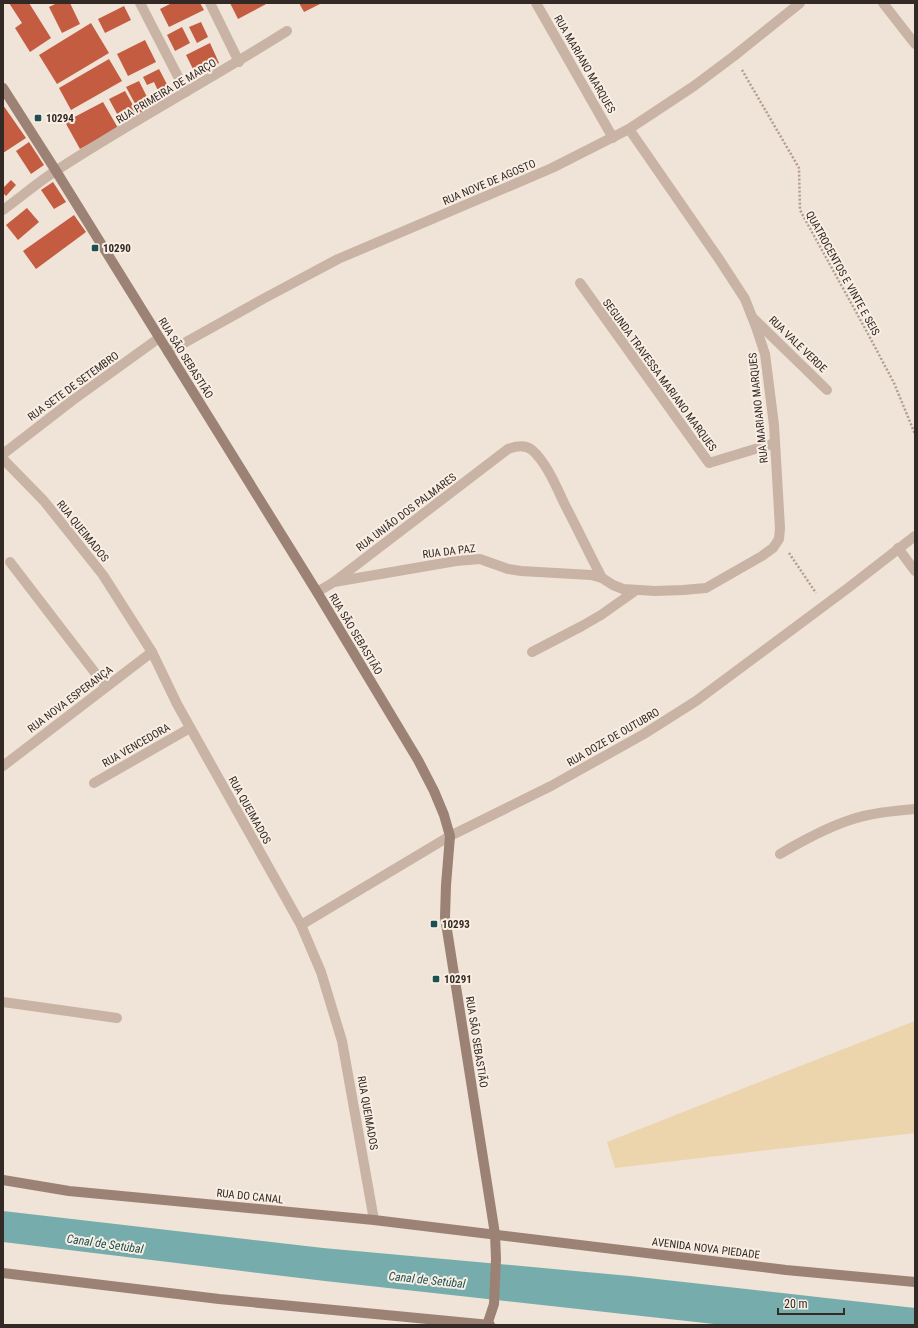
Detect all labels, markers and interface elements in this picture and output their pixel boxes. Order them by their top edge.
street label: RUA MARIANO MARQUES [551,13,618,116]
street label: RUA PRIMEIRA DE MARÇO [114,56,219,126]
place label: 10294 [46,112,74,125]
marker: 10294 [33,113,43,123]
street label: RUA NOVE DE AGOSTO [441,157,538,208]
street label: QUATROCENTOS E VINTE E SEIS [803,209,882,338]
place label: 10290 [103,242,131,255]
marker: 10290 [90,243,100,253]
street label: SEGUNDA TRAVESSA MARIANO MARQUES [600,297,719,454]
street label: RUA VALE VERDE [766,314,830,376]
street label: RUA SÃO SEBASTIÃO [156,316,216,401]
street label: RUA SETE DE SETEMBRO [25,349,121,424]
street label: RUA MARIANO MARQUES [746,352,771,464]
street label: RUA UNIÃO DOS PALMARES [354,470,459,554]
street label: RUA QUEIMADOS [54,498,111,565]
street label: RUA DA PAZ [422,542,477,561]
street label: RUA SÃO SEBASTIÃO [326,591,385,677]
street label: RUA NOVA ESPERANÇA [25,663,116,736]
street label: RUA DOZE DE OUTUBRO [565,706,662,769]
street label: RUA VENCEDORA [100,720,173,770]
street label: RUA QUEIMADOS [226,774,274,846]
place label: 10293 [442,918,470,931]
marker: 10293 [429,919,439,929]
place label: 10291 [444,973,472,986]
marker: 10291 [431,974,441,984]
street label: RUA SÃO SEBASTIÃO [463,995,490,1089]
street label: RUA QUEIMADOS [355,1075,380,1151]
street label: RUA DO CANAL [216,1187,284,1206]
water label: Canal de Setúbal [66,1232,145,1256]
street label: AVENIDA NOVA PIEDADE [651,1235,761,1262]
water label: Canal de Setúbal [388,1269,466,1291]
scale bar [778,1290,844,1316]
text: 20 m [784,1297,808,1311]

